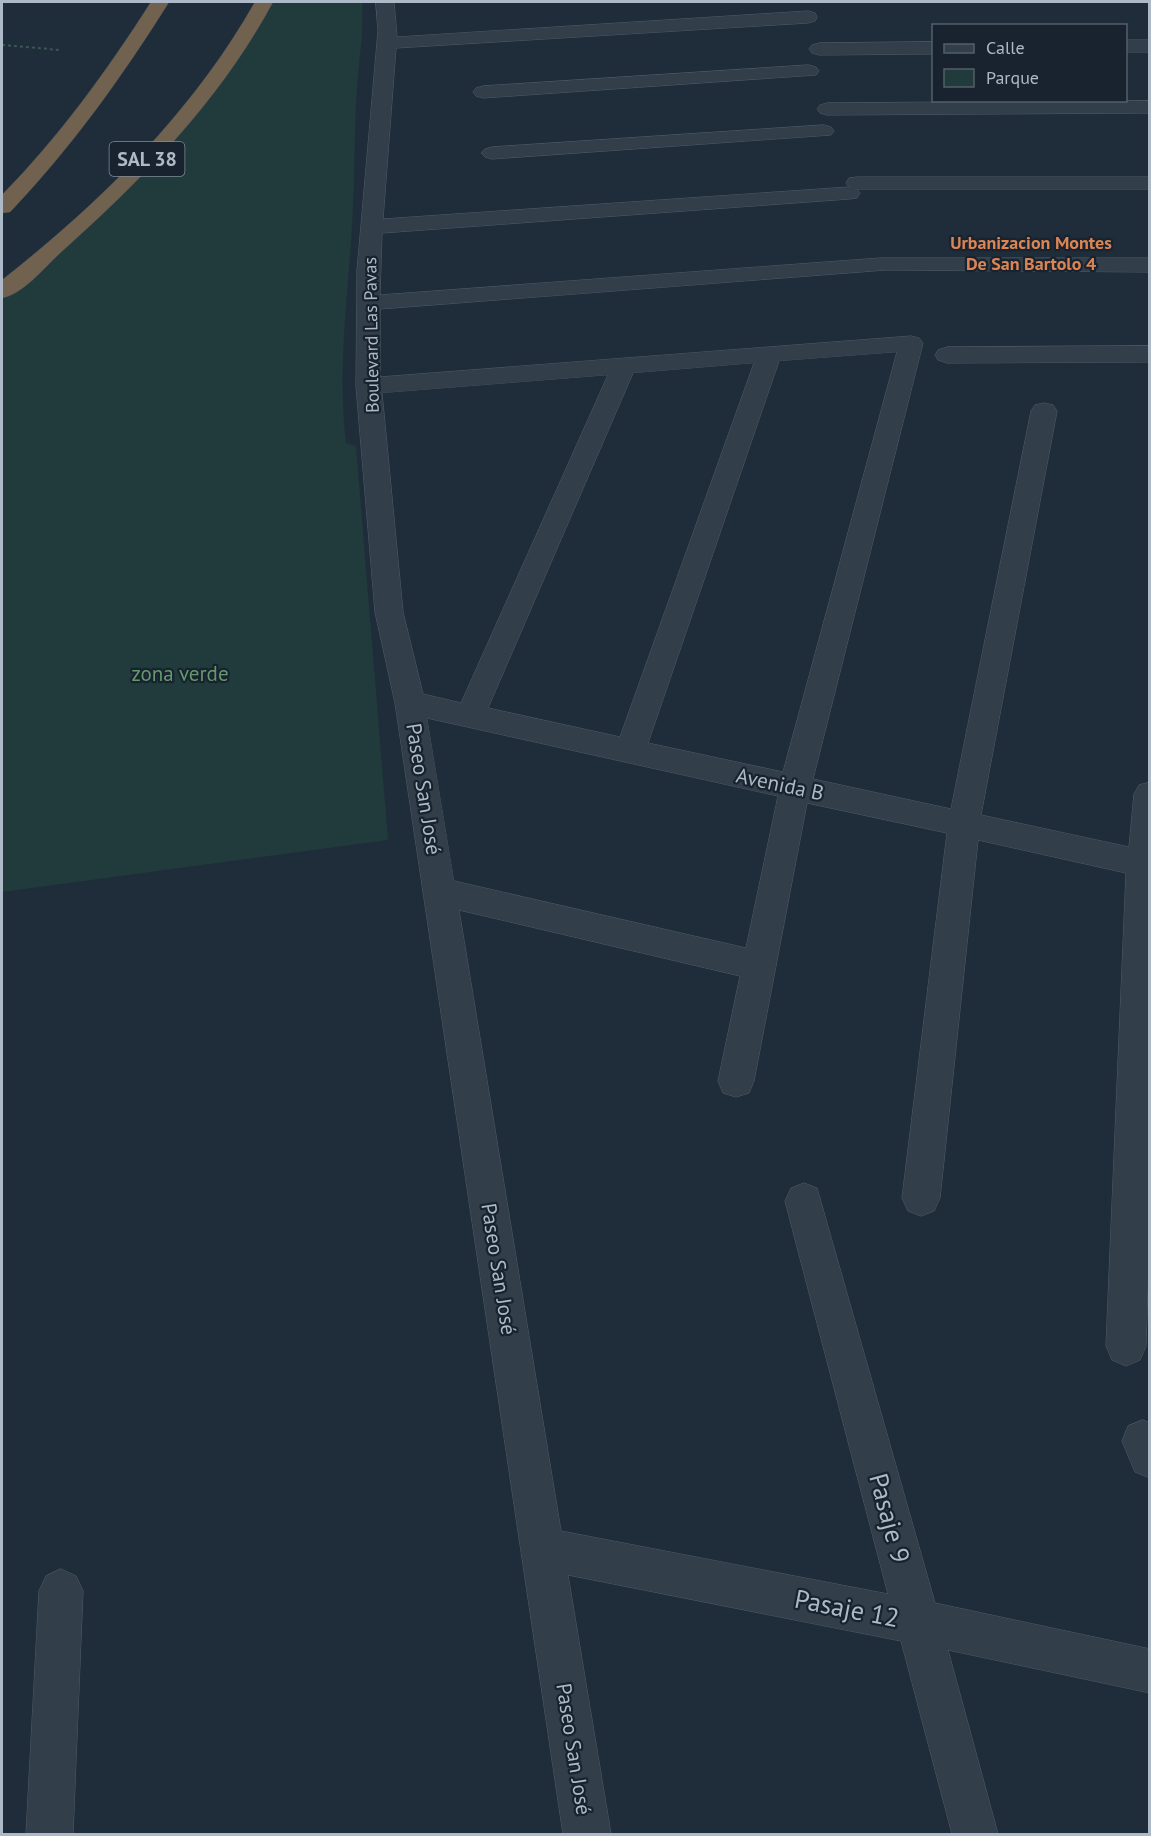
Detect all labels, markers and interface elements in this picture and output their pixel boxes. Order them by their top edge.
legend [932,24,1127,102]
text: Calle [986,36,1025,59]
text: Parque [986,66,1039,89]
road number: SAL 38 [110,142,184,176]
district label: Urbanizacion Montes De San Bartolo 4 [950,231,1112,275]
street label: Boulevard Las Pavas [358,257,384,413]
park label: zona verde [131,660,229,687]
street label: Paseo San José [400,721,448,857]
street label: Avenida B [734,762,826,806]
street label: Paseo San José [475,1201,523,1337]
street label: Pasaje 9 [862,1469,918,1567]
street label: Pasaje 12 [792,1582,902,1634]
street label: Paseo San José [550,1681,598,1817]

